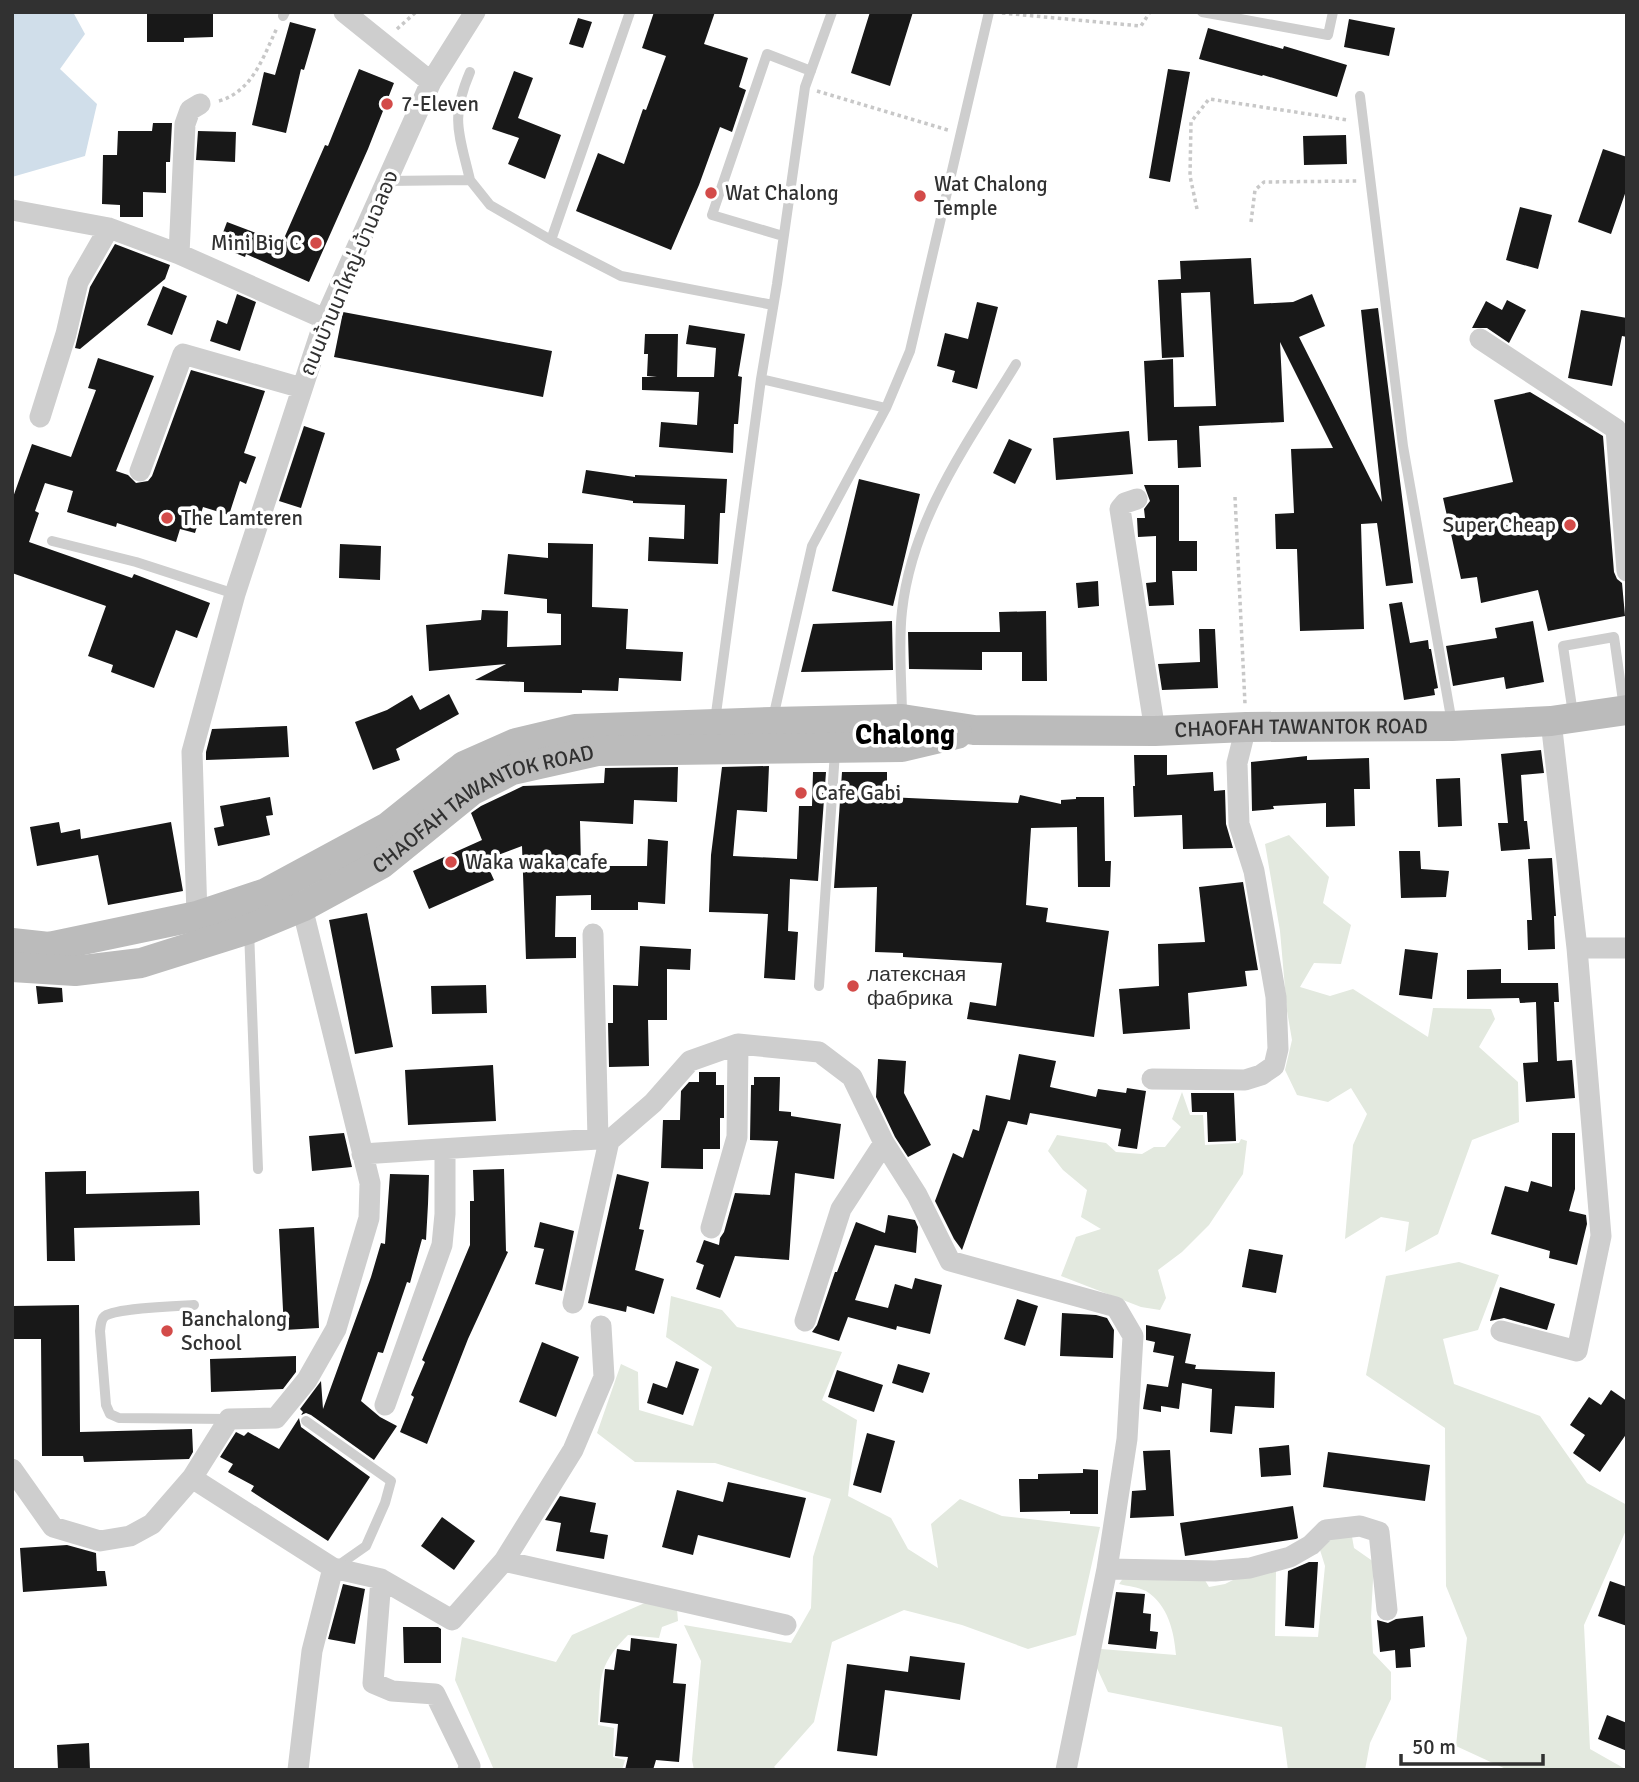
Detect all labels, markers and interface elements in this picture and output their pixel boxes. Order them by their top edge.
place label: 7-Eleven [401,91,479,117]
marker: 7-Eleven [379,96,395,112]
street label: ถนนบ้านนาใหญ่-บ้านฉลอง [294,166,404,380]
place label: Wat Chalong Temple [934,171,1048,221]
place label: Wat Chalong [725,180,839,206]
marker: Wat Chalong [703,185,719,201]
marker: Wat Chalong Temple [912,188,928,204]
place label: Mini Big C [211,230,302,256]
marker: Mini Big C [308,235,324,251]
place label: The Lamteren [181,505,303,531]
marker: The Lamteren [159,510,175,526]
place label: Super Cheap [1442,512,1556,538]
marker: Super Cheap [1562,517,1578,533]
street label: CHAOFAH TAWANTOK ROAD [1174,713,1428,743]
district label: Chalong [855,718,955,752]
street label: CHAOFAH TAWANTOK ROAD [368,739,596,879]
place label: Cafe Gabi [815,780,901,806]
marker: Cafe Gabi [793,785,809,801]
place label: Waka waka cafe [465,849,608,875]
marker: Waka waka cafe [443,854,459,870]
place label: латексная фабрика [867,961,966,1011]
marker: латексная фабрика [845,978,861,994]
place label: Banchalong School [181,1306,287,1356]
marker: Banchalong School [159,1323,175,1339]
scale bar [1401,1722,1543,1766]
text: 50 m [1412,1734,1456,1760]

